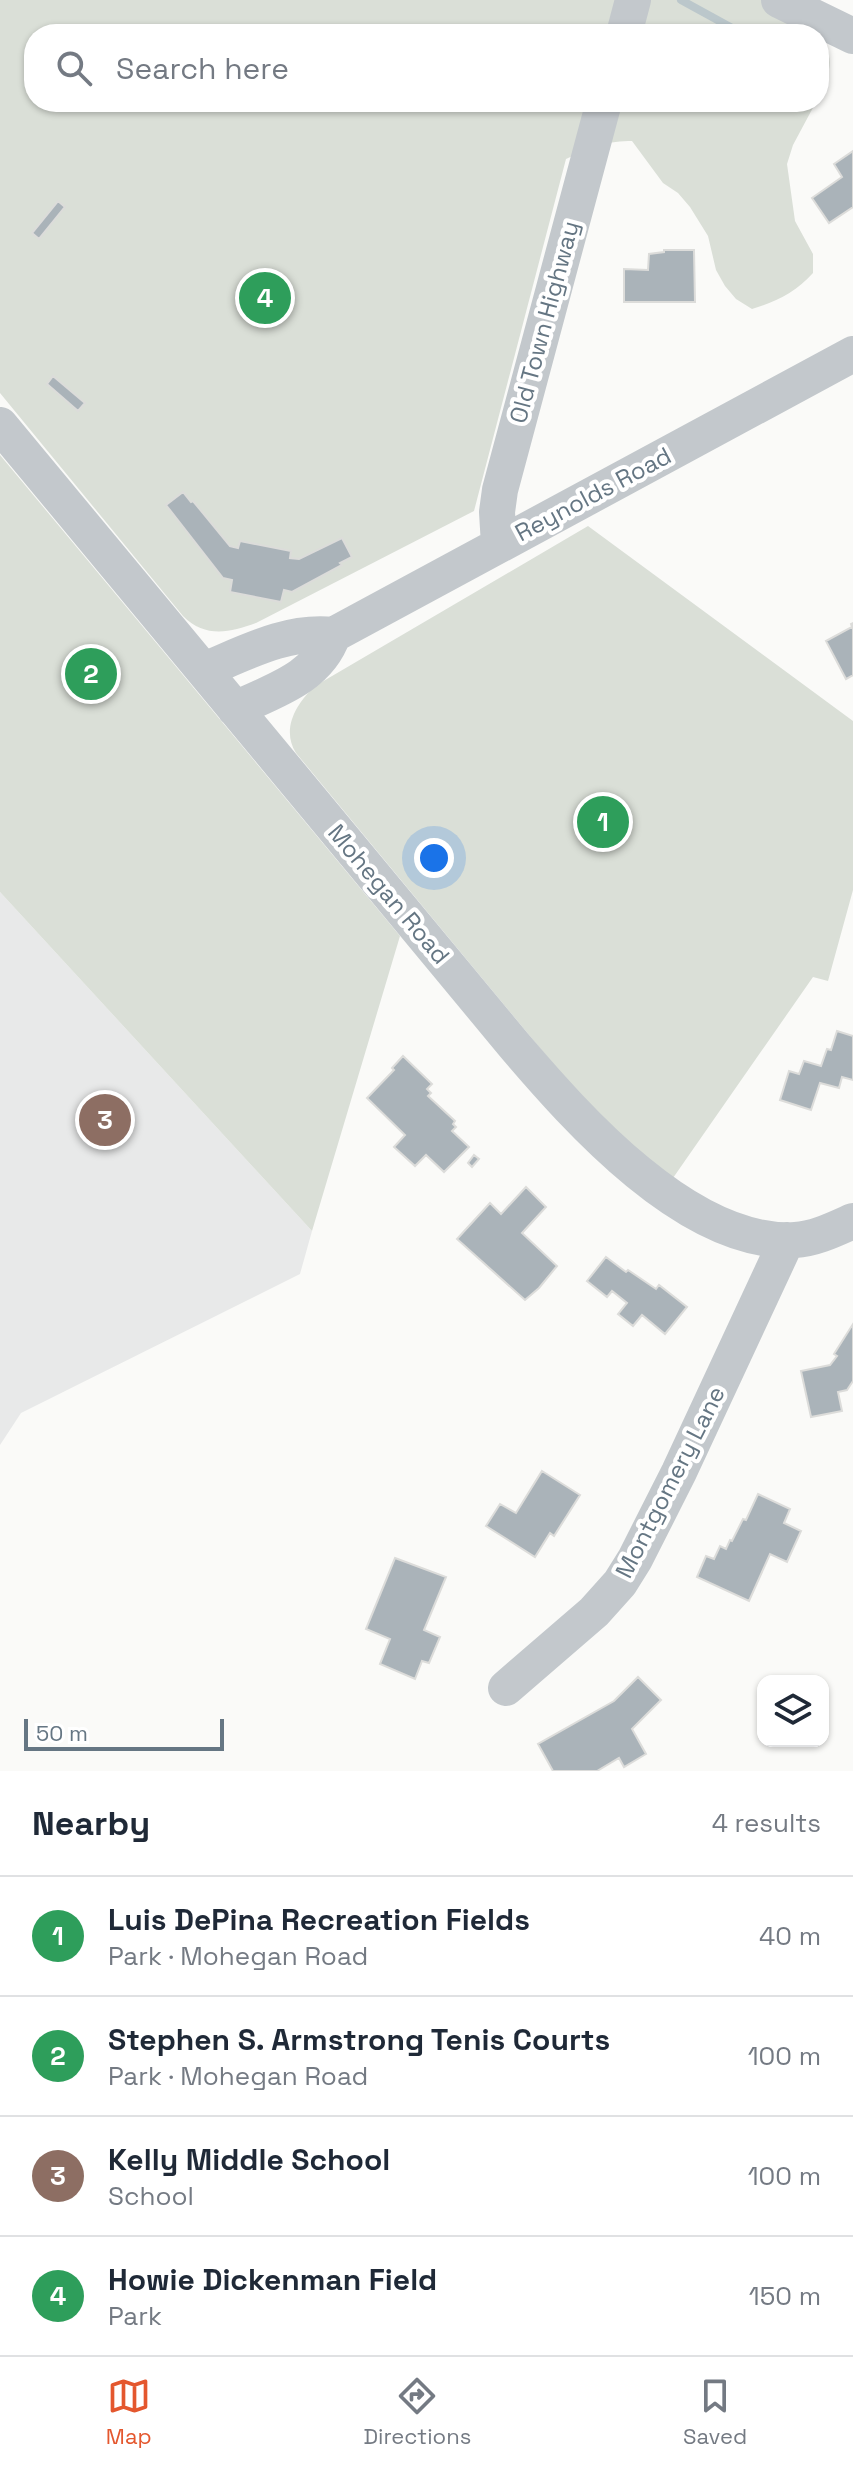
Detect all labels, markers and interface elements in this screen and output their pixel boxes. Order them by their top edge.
search box [24,24,829,112]
icon: search [52,46,96,90]
text: Search here [116,49,289,88]
street label: Old Town Highway [502,217,586,427]
pin: 4 [239,268,291,328]
street label: Reynolds Road [509,440,677,548]
pin: 2 [65,644,117,704]
pin: 1 [577,792,629,852]
street label: Mohegan Road [321,818,457,970]
your location [414,838,454,878]
pin: 3 [79,1090,131,1150]
street label: Montgomery Lane [608,1381,732,1583]
map controls [757,1675,829,1747]
button: layers [757,1675,829,1747]
scale bar [24,1715,224,1751]
text: 50 m [36,1719,88,1747]
text: Nearby [32,1802,150,1845]
text: 4 results [712,1806,821,1840]
text: Luis DePina Recreation Fields [108,1900,530,1939]
text: 1 [52,1919,64,1953]
text: 40 m [759,1919,821,1953]
text: Park · Mohegan Road [108,1939,368,1973]
text: Stephen S. Armstrong Tenis Courts [108,2020,610,2059]
text: 2 [50,2039,66,2073]
text: 100 m [748,2039,821,2073]
text: Park · Mohegan Road [108,2059,368,2093]
text: Kelly Middle School [108,2140,390,2179]
text: 3 [50,2159,66,2193]
text: 100 m [748,2159,821,2193]
text: School [108,2179,194,2213]
text: Howie Dickenman Field [108,2260,437,2299]
text: 4 [50,2279,66,2313]
text: 150 m [749,2279,821,2313]
text: Park [108,2299,162,2333]
tab: Map [106,2374,152,2450]
tab: Directions [363,2374,471,2450]
tab: Saved [683,2374,747,2450]

